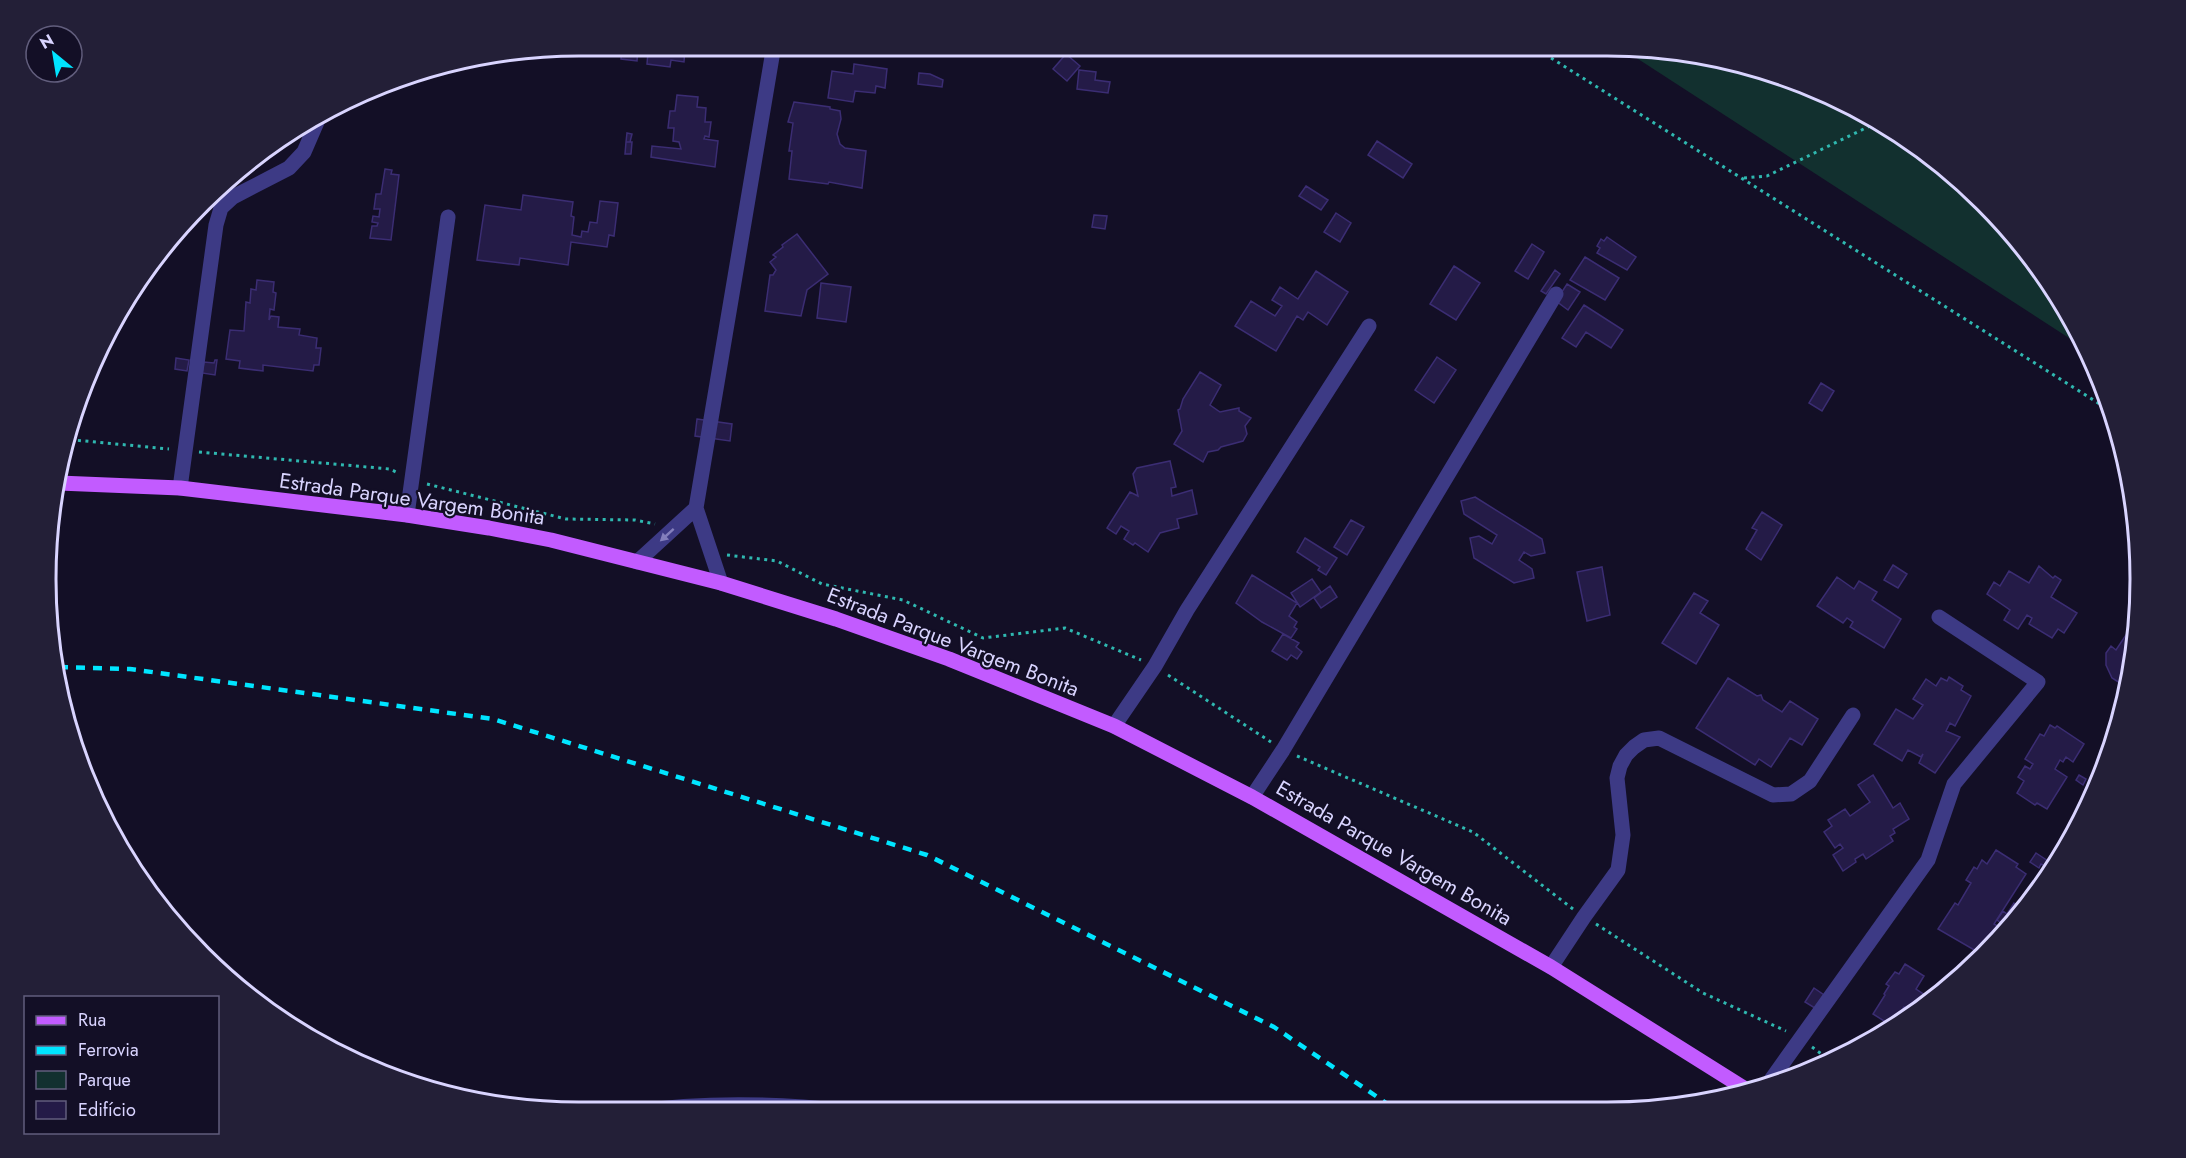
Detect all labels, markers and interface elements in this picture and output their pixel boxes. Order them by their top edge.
north arrow [24,24,84,84]
text: N [35,28,58,55]
street label: Estrada Parque Vargem Bonita [277,466,547,532]
one-way arrow [660,528,675,541]
street label: Estrada Parque Vargem Bonita [823,580,1083,704]
street label: Estrada Parque Vargem Bonita [1271,773,1517,933]
legend [24,996,219,1134]
text: Rua [78,1007,106,1033]
text: Ferrovia [78,1037,139,1063]
text: Parque [78,1067,131,1093]
text: Edifício [78,1097,136,1123]

